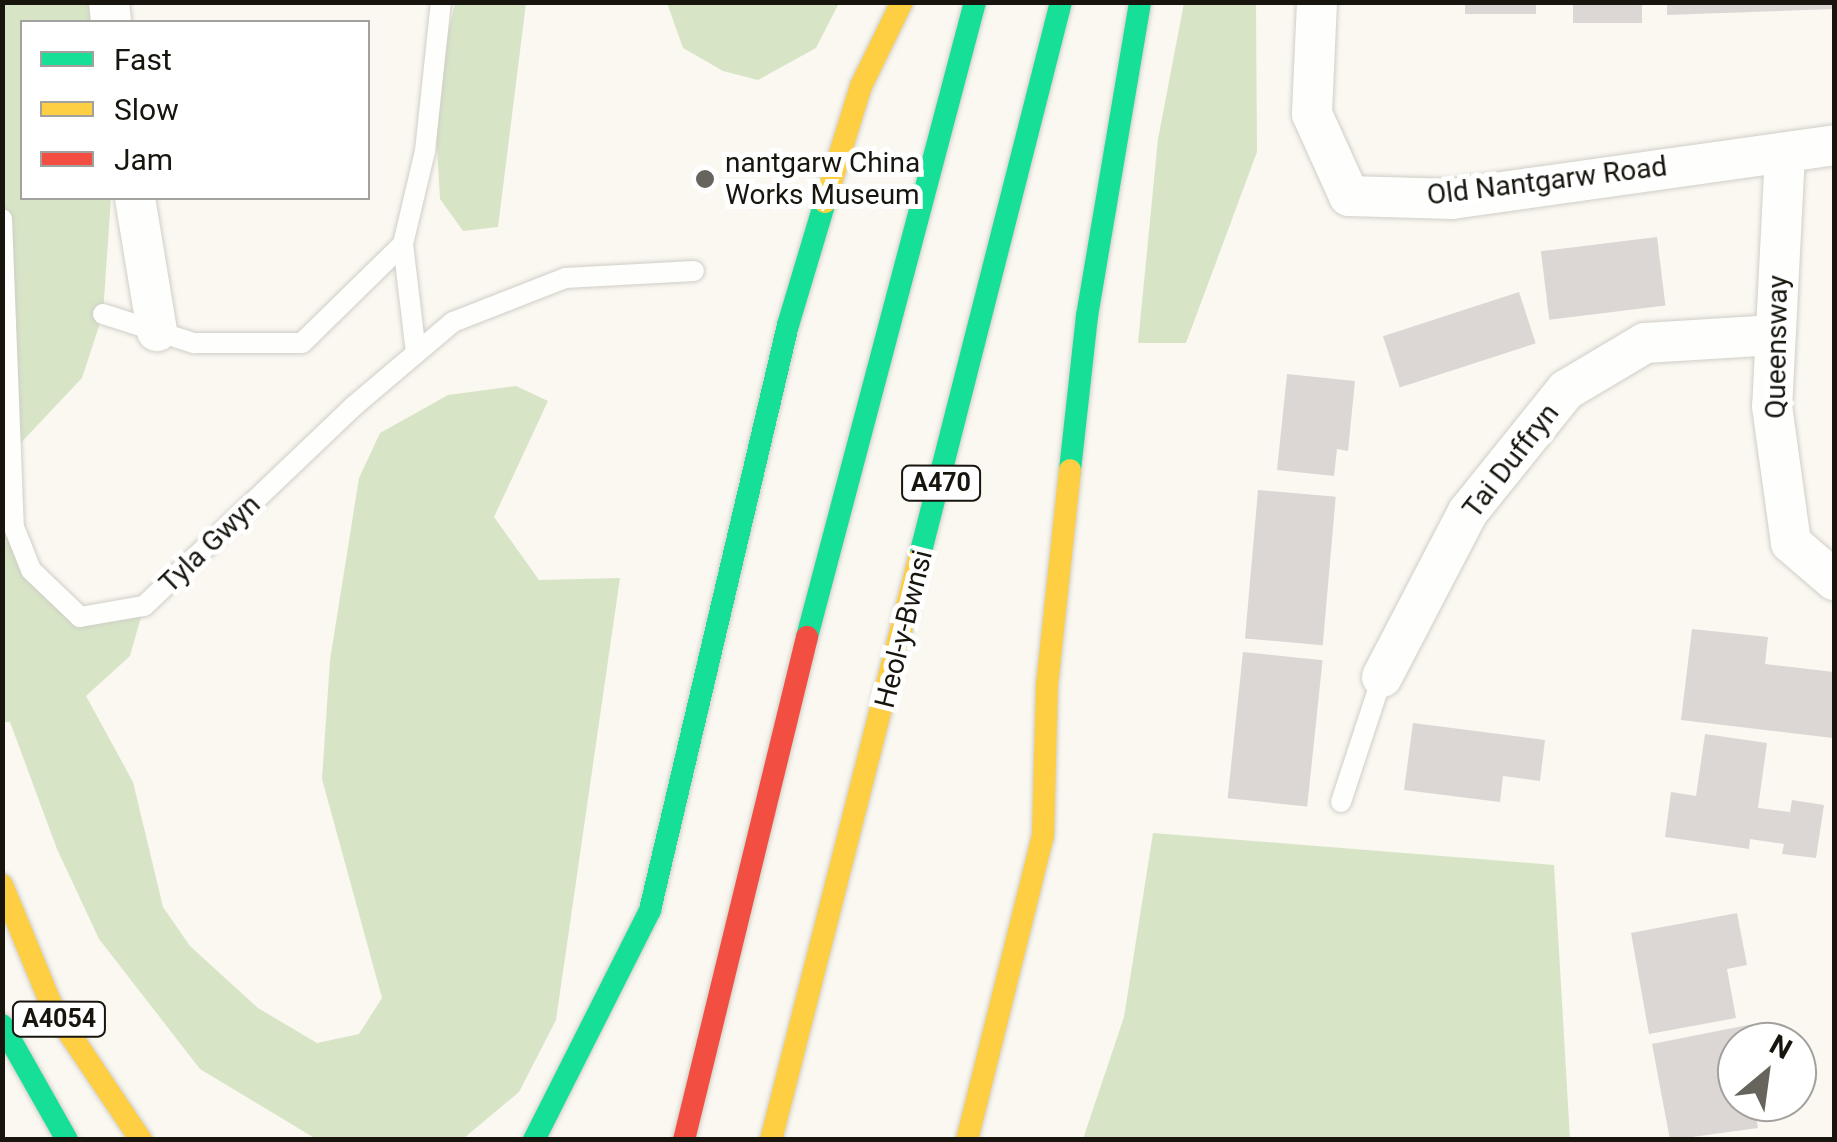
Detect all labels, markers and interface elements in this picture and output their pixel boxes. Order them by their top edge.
legend [20,20,370,200]
text: Fast [114,42,172,77]
text: Slow [114,92,179,127]
text: Jam [114,142,173,177]
place label: nantgarw China Works Museum [725,146,920,212]
street label: Old Nantgarw Road [1425,150,1669,212]
marker: nantgarw China Works Museum [694,168,716,190]
street label: Queensway [1759,275,1795,419]
street label: Tai Duffryn [1456,397,1566,525]
road number: A470 [901,463,981,503]
street label: Tyla Gwyn [153,488,267,600]
street label: Heol-y-Bwnsi [868,547,940,711]
road number: A4054 [12,999,106,1039]
north arrow [1717,1022,1817,1122]
text: N [1764,1028,1797,1066]

